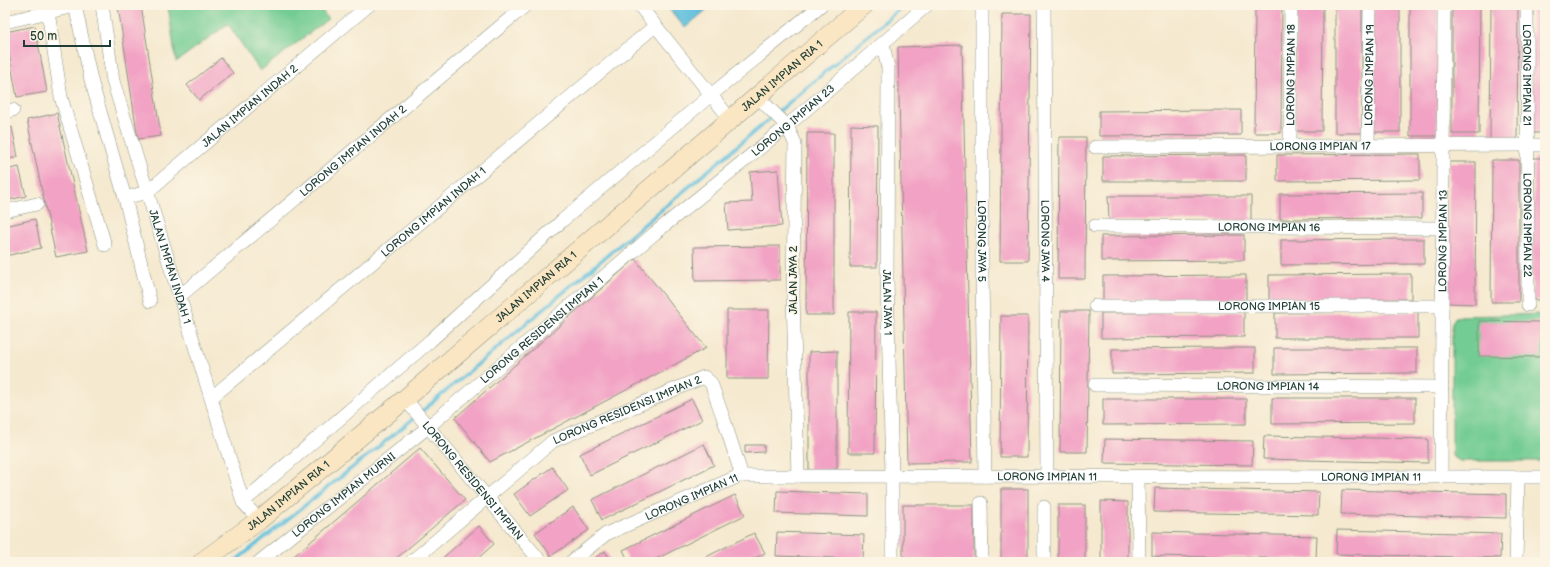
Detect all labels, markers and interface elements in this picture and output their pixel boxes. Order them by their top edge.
scale bar [24,22,110,48]
street label: LORONG IMPIAN 18 [1284,24,1298,126]
street label: LORONG IMPIAN 19 [1362,24,1377,126]
street label: LORONG IMPIAN 21 [1520,24,1533,126]
text: 50 m [30,29,57,44]
street label: JALAN IMPIAN RIA 1 [739,38,825,114]
street label: JALAN IMPIAN INDAH 2 [199,62,301,150]
street label: LORONG IMPIAN 23 [749,82,837,159]
street label: LORONG IMPIAN INDAH 2 [297,102,410,199]
street label: LORONG IMPIAN 17 [1269,140,1371,153]
street label: LORONG IMPIAN INDAH 1 [379,164,489,260]
street label: LORONG IMPIAN 22 [1521,173,1534,278]
street label: LORONG IMPIAN 13 [1436,190,1450,292]
street label: LORONG JAYA 5 [975,200,988,282]
street label: LORONG JAYA 4 [1038,200,1052,283]
street label: JALAN IMPIAN INDAH 1 [146,208,194,325]
street label: LORONG IMPIAN 16 [1218,221,1321,234]
street label: JALAN JAYA 2 [787,245,800,314]
street label: JALAN IMPIAN RIA 1 [493,249,580,325]
street label: JALAN JAYA 1 [880,269,894,336]
street label: LORONG RESIDENSI IMPIAN 1 [478,274,606,386]
street label: LORONG IMPIAN 15 [1218,300,1320,313]
street label: LORONG RESIDENSI IMPIAN 2 [551,373,704,447]
street label: LORONG IMPIAN 14 [1217,380,1320,393]
street label: LORONG RESIDENSI IMPIAN [419,419,526,543]
street label: LORONG IMPIAN MURNI [289,449,398,540]
street label: JALAN IMPIAN RIA 1 [245,458,332,533]
street label: LORONG IMPIAN 11 [997,470,1097,483]
street label: LORONG IMPIAN 11 [643,471,740,523]
street label: LORONG IMPIAN 11 [1321,471,1421,484]

